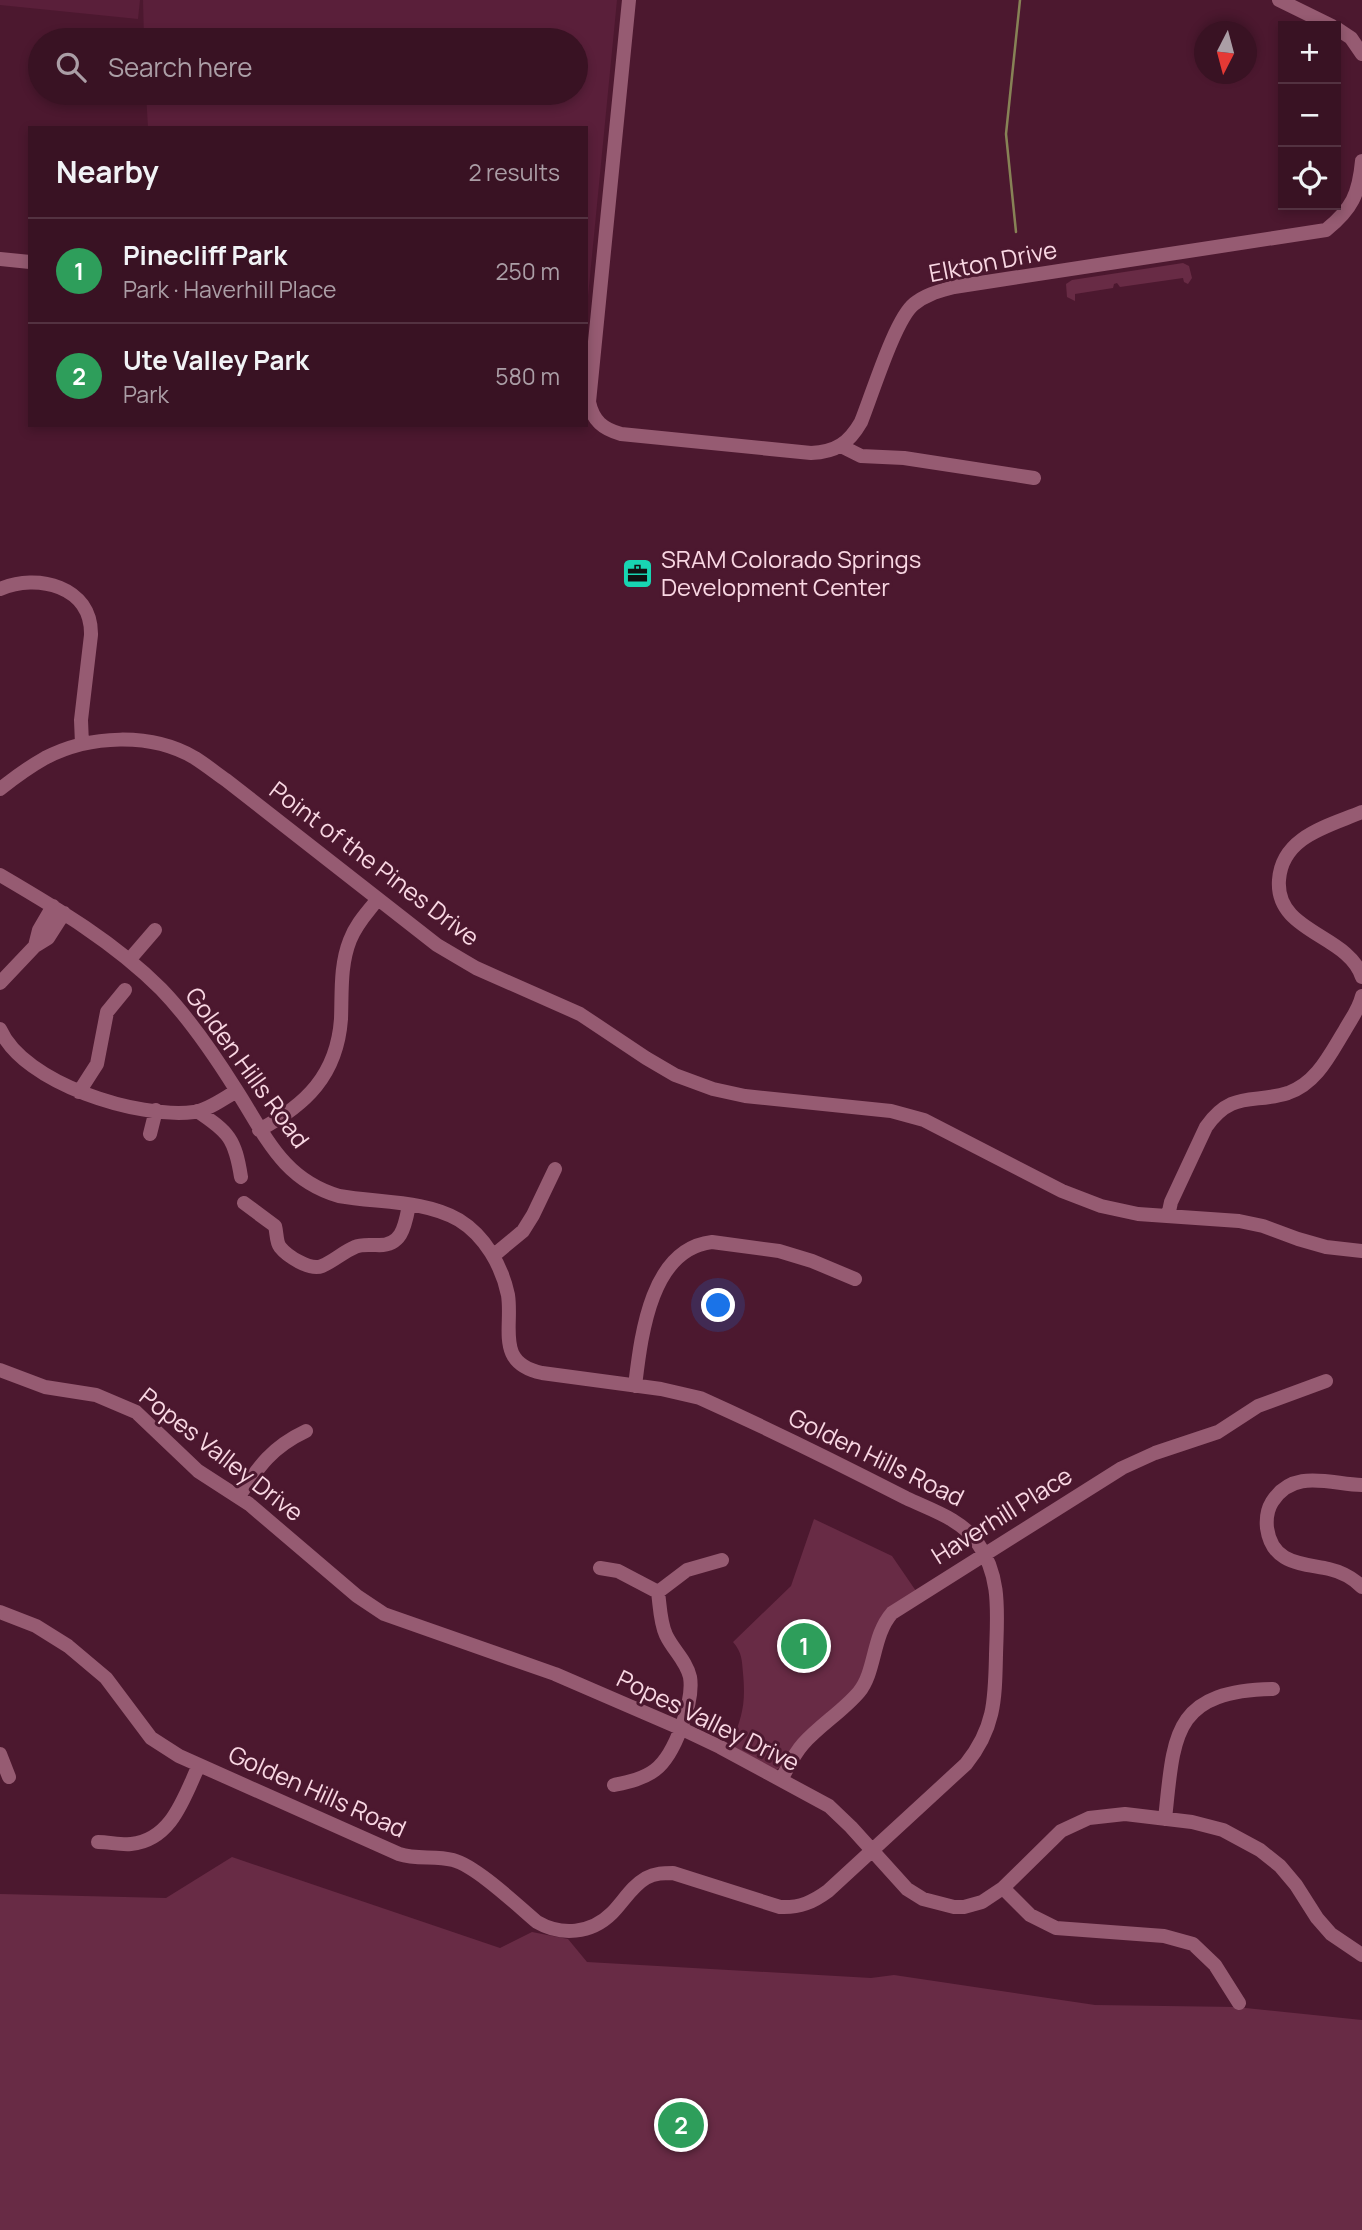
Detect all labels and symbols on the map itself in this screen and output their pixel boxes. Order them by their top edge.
north arrow [1194,21,1257,84]
street label: Elkton Drive [926,232,1060,289]
place label: SRAM Colorado Springs Development Center [661,542,921,603]
office icon: SRAM Colorado Springs Development Center [621,557,655,591]
street label: Point of the Pines Drive [263,773,487,953]
street label: Golden Hills Road [179,980,318,1154]
your location [701,1288,735,1322]
street label: Popes Valley Drive [133,1379,311,1528]
street label: Golden Hills Road [784,1400,970,1513]
street label: Haverhill Place [925,1458,1078,1571]
pin: 1 [781,1620,827,1672]
street label: Popes Valley Drive [612,1661,806,1778]
street label: Golden Hills Road [224,1737,412,1845]
pin: 2 [658,2099,704,2151]

